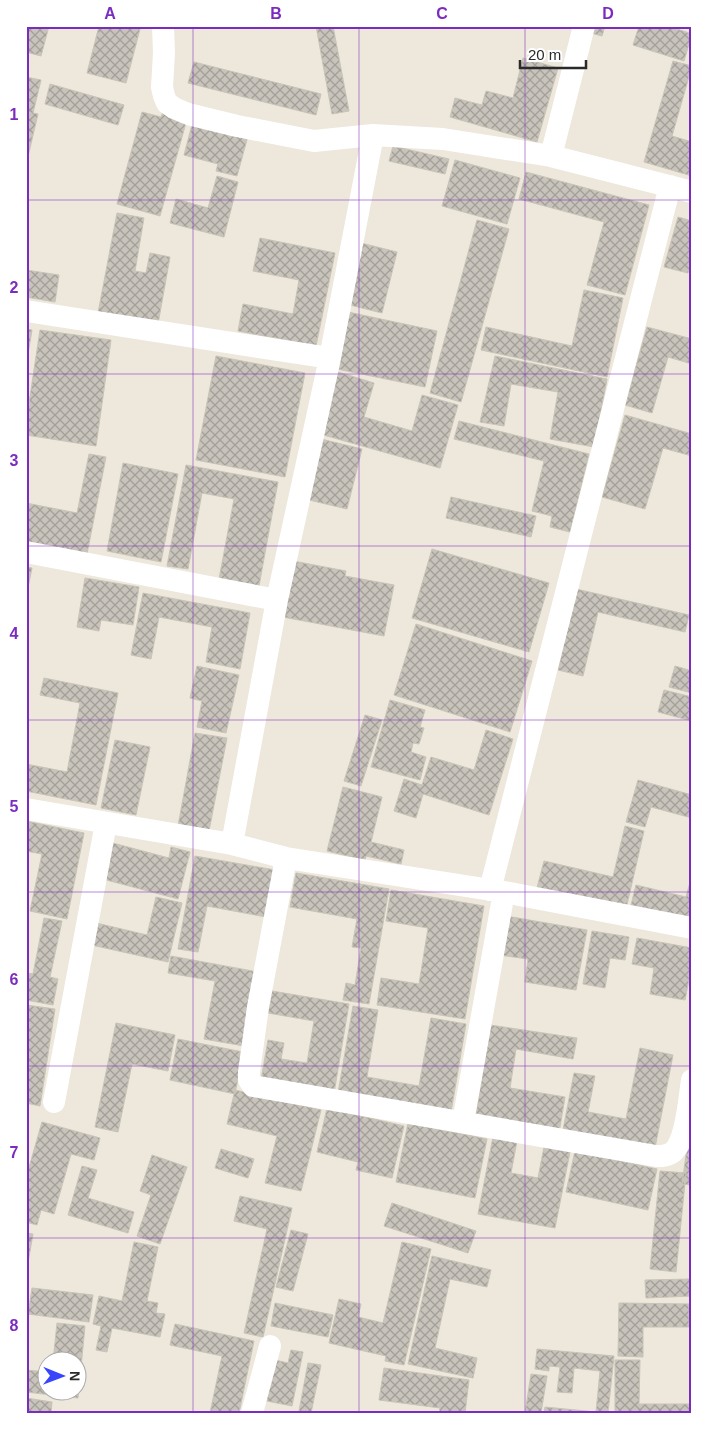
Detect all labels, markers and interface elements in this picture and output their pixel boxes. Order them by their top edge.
text: A [104,5,116,22]
text: B [270,5,282,22]
text: C [436,5,448,22]
text: D [602,5,614,22]
scale bar [520,38,587,70]
text: 20 m [528,46,561,63]
text: 1 [10,106,19,123]
text: 2 [10,279,19,296]
text: 3 [10,452,19,469]
text: 4 [10,625,19,642]
text: 5 [10,798,19,815]
text: 6 [10,971,19,988]
text: 7 [10,1144,19,1161]
text: 8 [10,1317,19,1334]
north arrow [38,1352,88,1402]
text: N [67,1371,83,1381]

